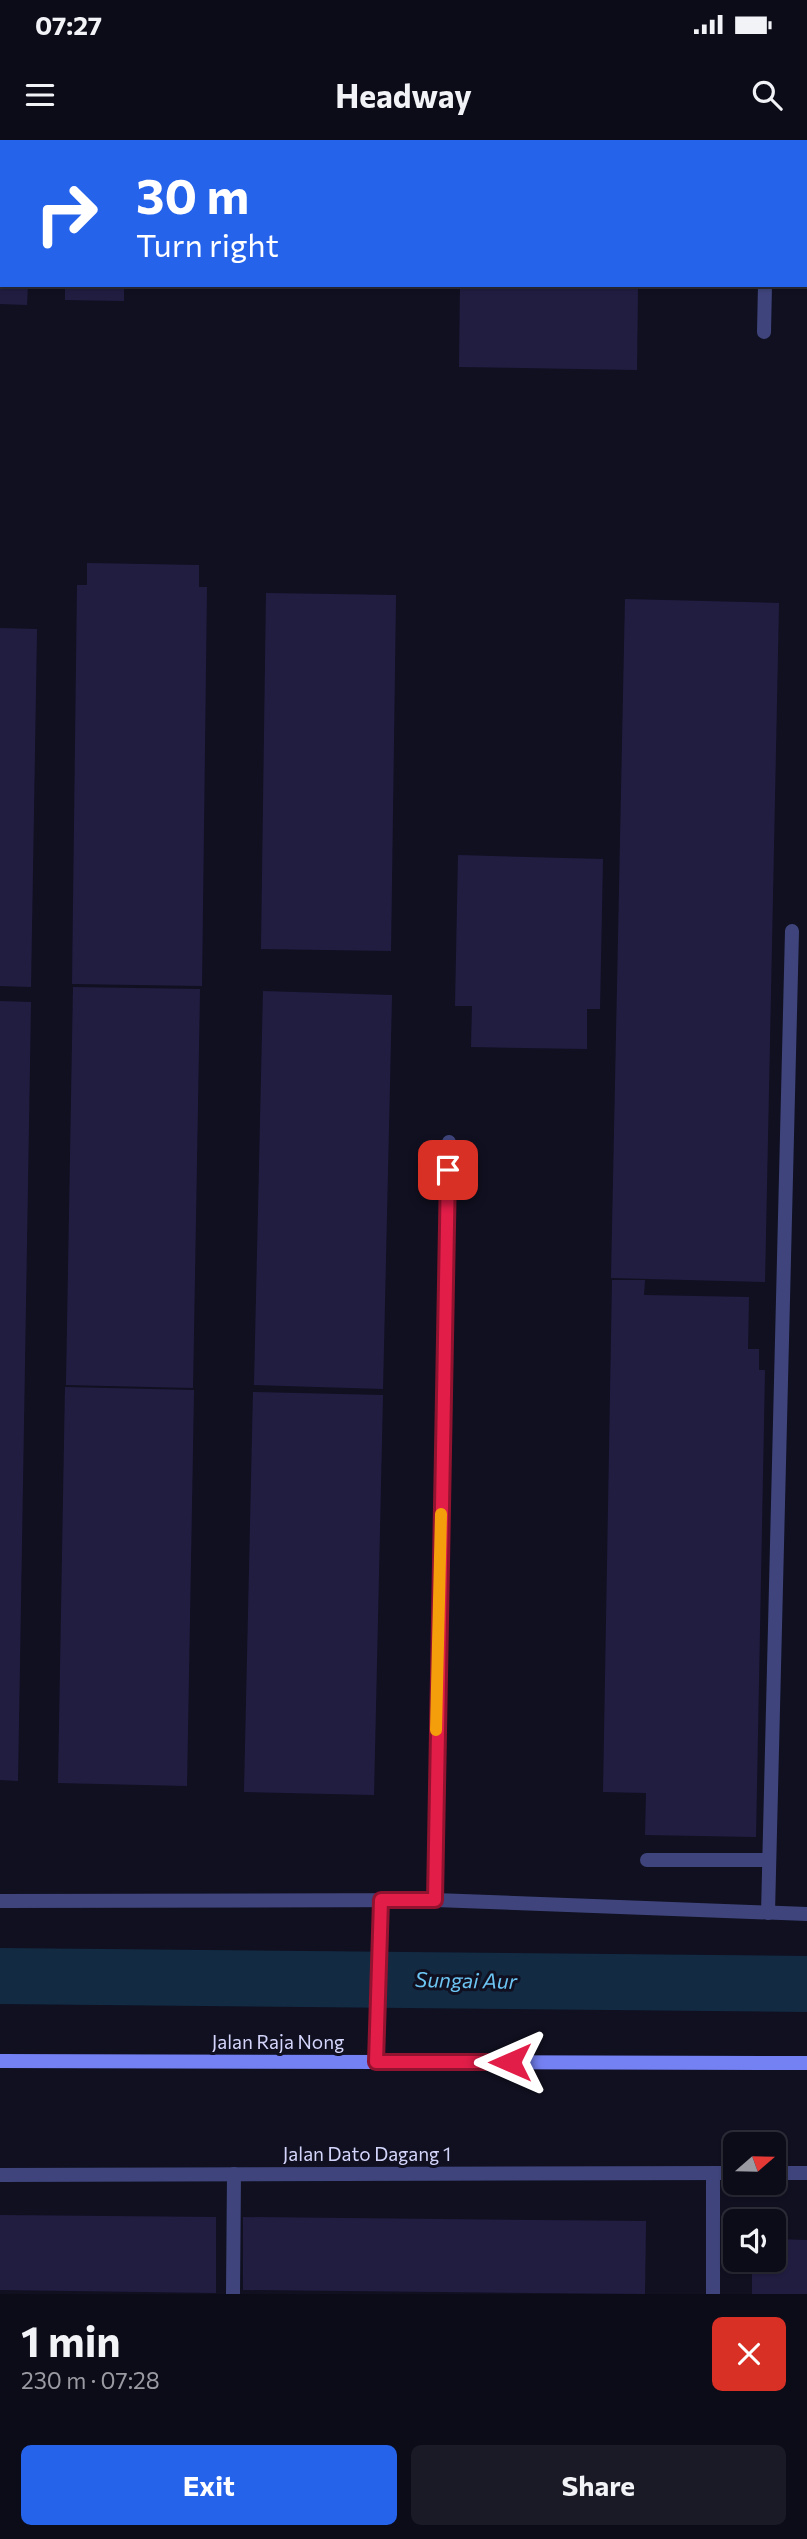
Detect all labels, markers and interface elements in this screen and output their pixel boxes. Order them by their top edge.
text: 07:27 [35,9,102,40]
text: Headway [335,75,472,115]
icon: menu [21,76,59,114]
icon: search [748,76,786,114]
text: 30 m [136,164,249,224]
icon: right [21,168,112,259]
text: Turn right [136,224,279,264]
pin [418,1140,478,1200]
icon: arrive [429,1151,467,1189]
water label: Sungai Aur [415,1966,518,1993]
position arrow [473,2025,547,2099]
street label: Jalan Raja Nong [212,2030,344,2053]
north arrow [723,2132,786,2194]
map controls [723,2132,786,2272]
street label: Jalan Dato Dagang 1 [283,2142,451,2165]
button: sound [723,2209,786,2272]
text: 1 min [21,2314,121,2366]
button: close [712,2317,786,2391]
text: 230 m · 07:28 [21,2366,160,2394]
button: Exit [21,2445,397,2525]
button: Share [411,2445,786,2525]

